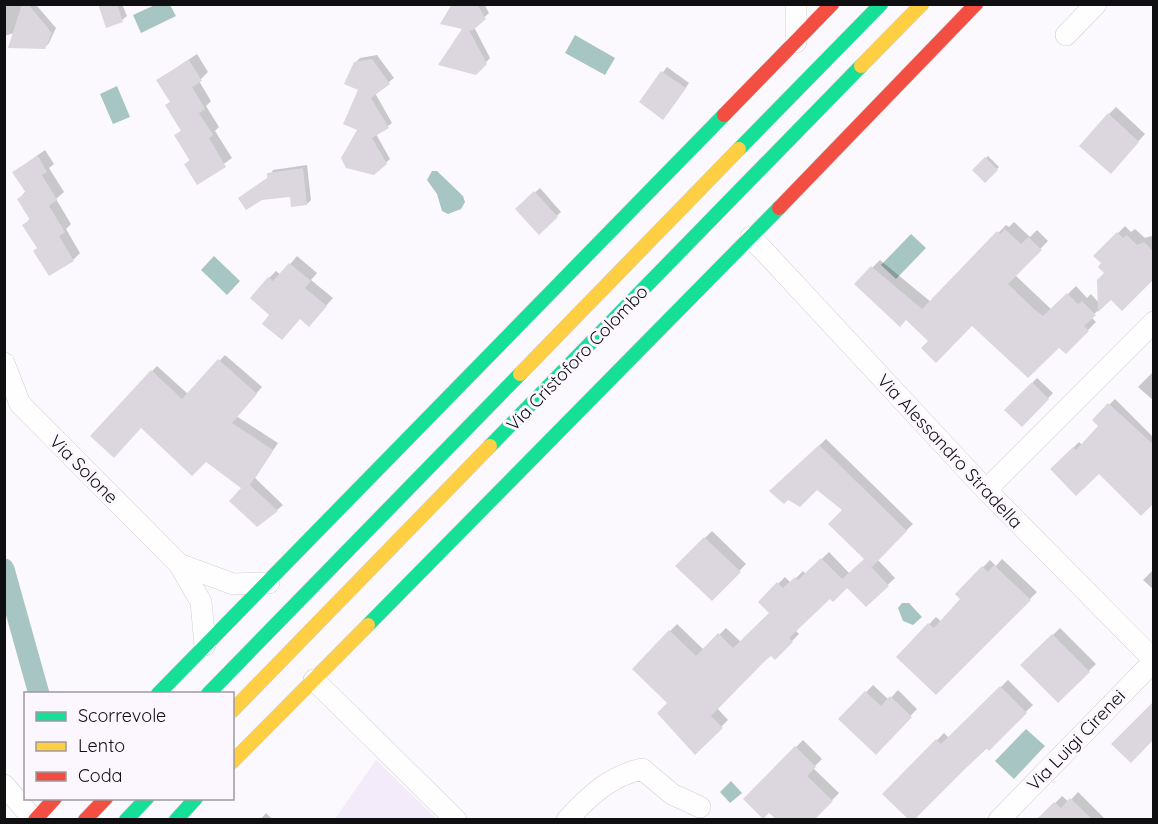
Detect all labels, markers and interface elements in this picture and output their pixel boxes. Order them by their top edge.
street label: Via Cristoforo Colombo [501,280,653,436]
street label: Via Alessandro Stradella [872,369,1028,533]
street label: Via Solone [45,430,123,508]
street label: Via Luigi Cirenei [1022,685,1130,795]
legend [24,692,234,800]
text: Scorrevole [78,704,166,727]
text: Lento [78,734,125,757]
text: Coda [78,764,122,787]

